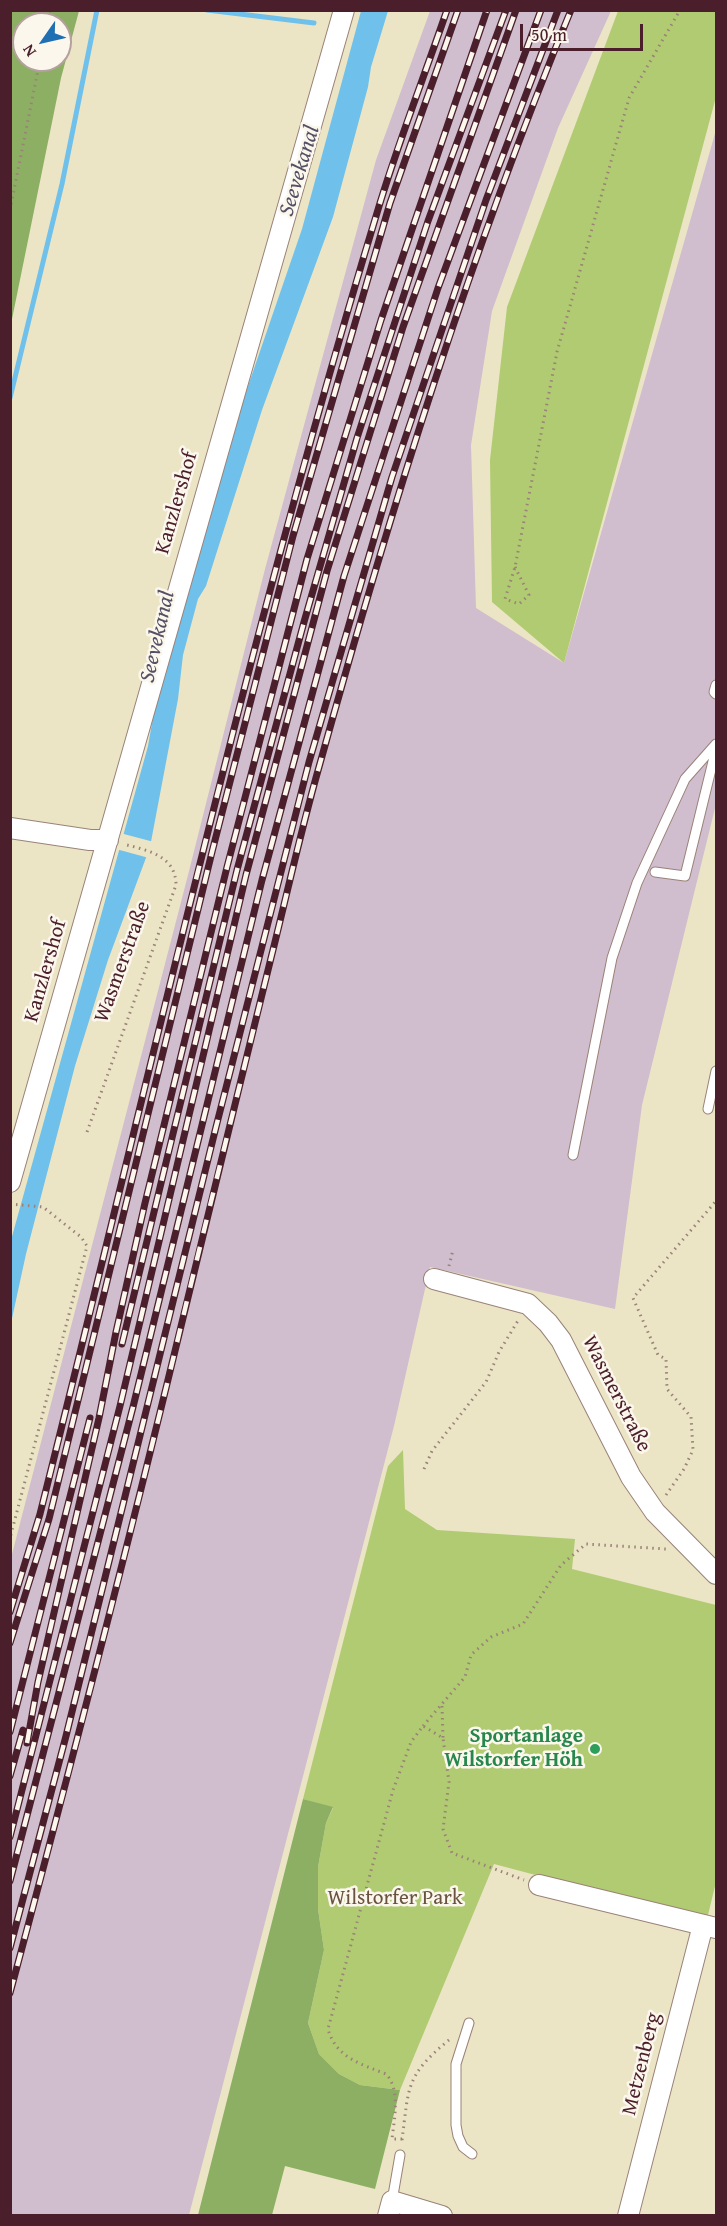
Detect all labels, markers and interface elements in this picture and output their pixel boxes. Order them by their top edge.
north arrow [12,12,72,72]
scale bar [523,12,646,50]
text: 50 m [531,21,567,48]
text: N [16,40,42,62]
water label: Seevekanal [274,123,326,219]
street label: Kanzlershof [150,449,204,557]
water label: Seevekanal [135,589,181,685]
street label: Wasmerstraße [89,898,157,1026]
street label: Kanzlershof [19,917,73,1025]
street label: Wasmerstraße [576,1332,656,1456]
place label: Sportanlage Wilstorfer Höh [444,1724,583,1774]
marker: Sportanlage Wilstorfer Höh [588,1742,602,1756]
park label: Wilstorfer Park [327,1886,463,1912]
street label: Metzenberg [617,2010,667,2118]

